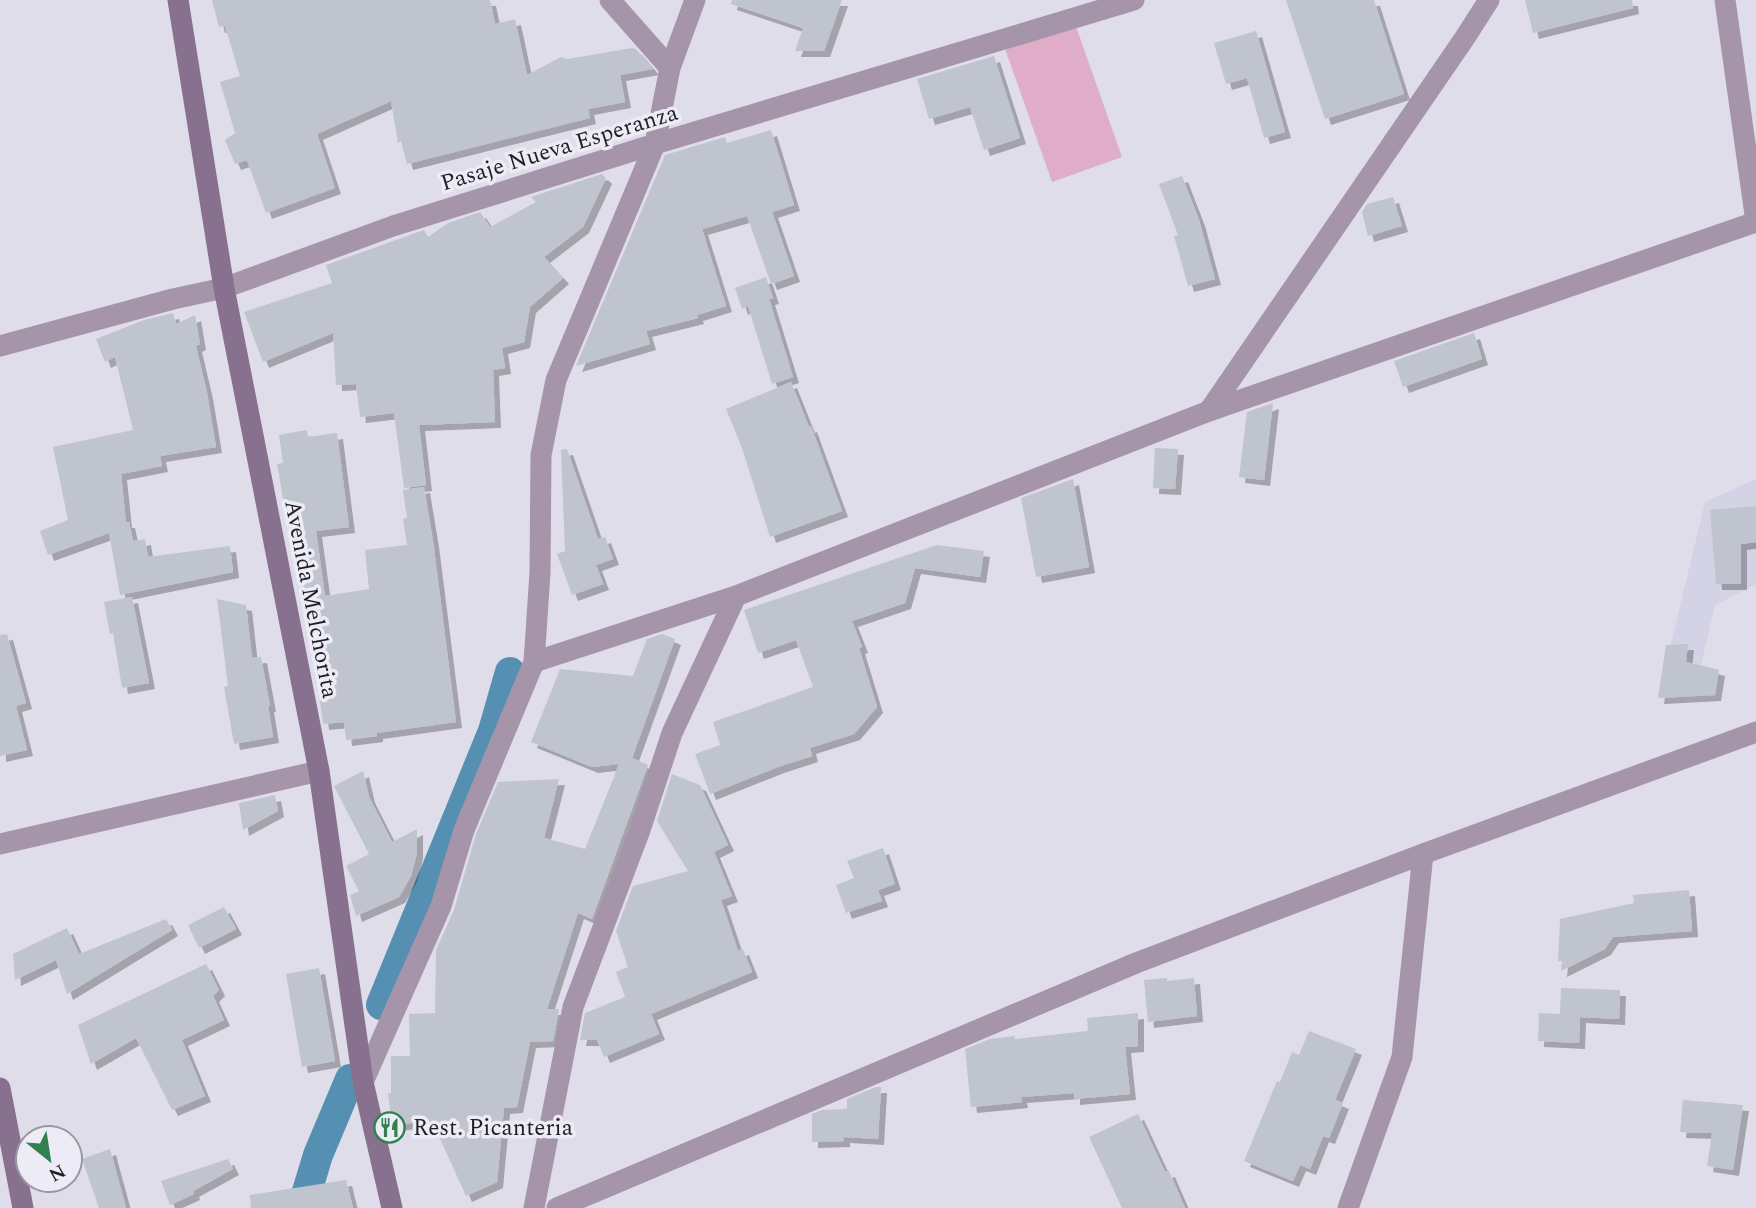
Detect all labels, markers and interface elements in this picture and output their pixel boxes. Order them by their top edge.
street label: Pasaje Nueva Esperanza [436,96,682,201]
street label: Avenida Melchorita [274,497,347,701]
restaurant icon: Rest. Picanteria [373,1110,407,1144]
place label: Rest. Picanteria [413,1111,573,1146]
north arrow [14,1124,84,1194]
text: N [43,1156,71,1189]

